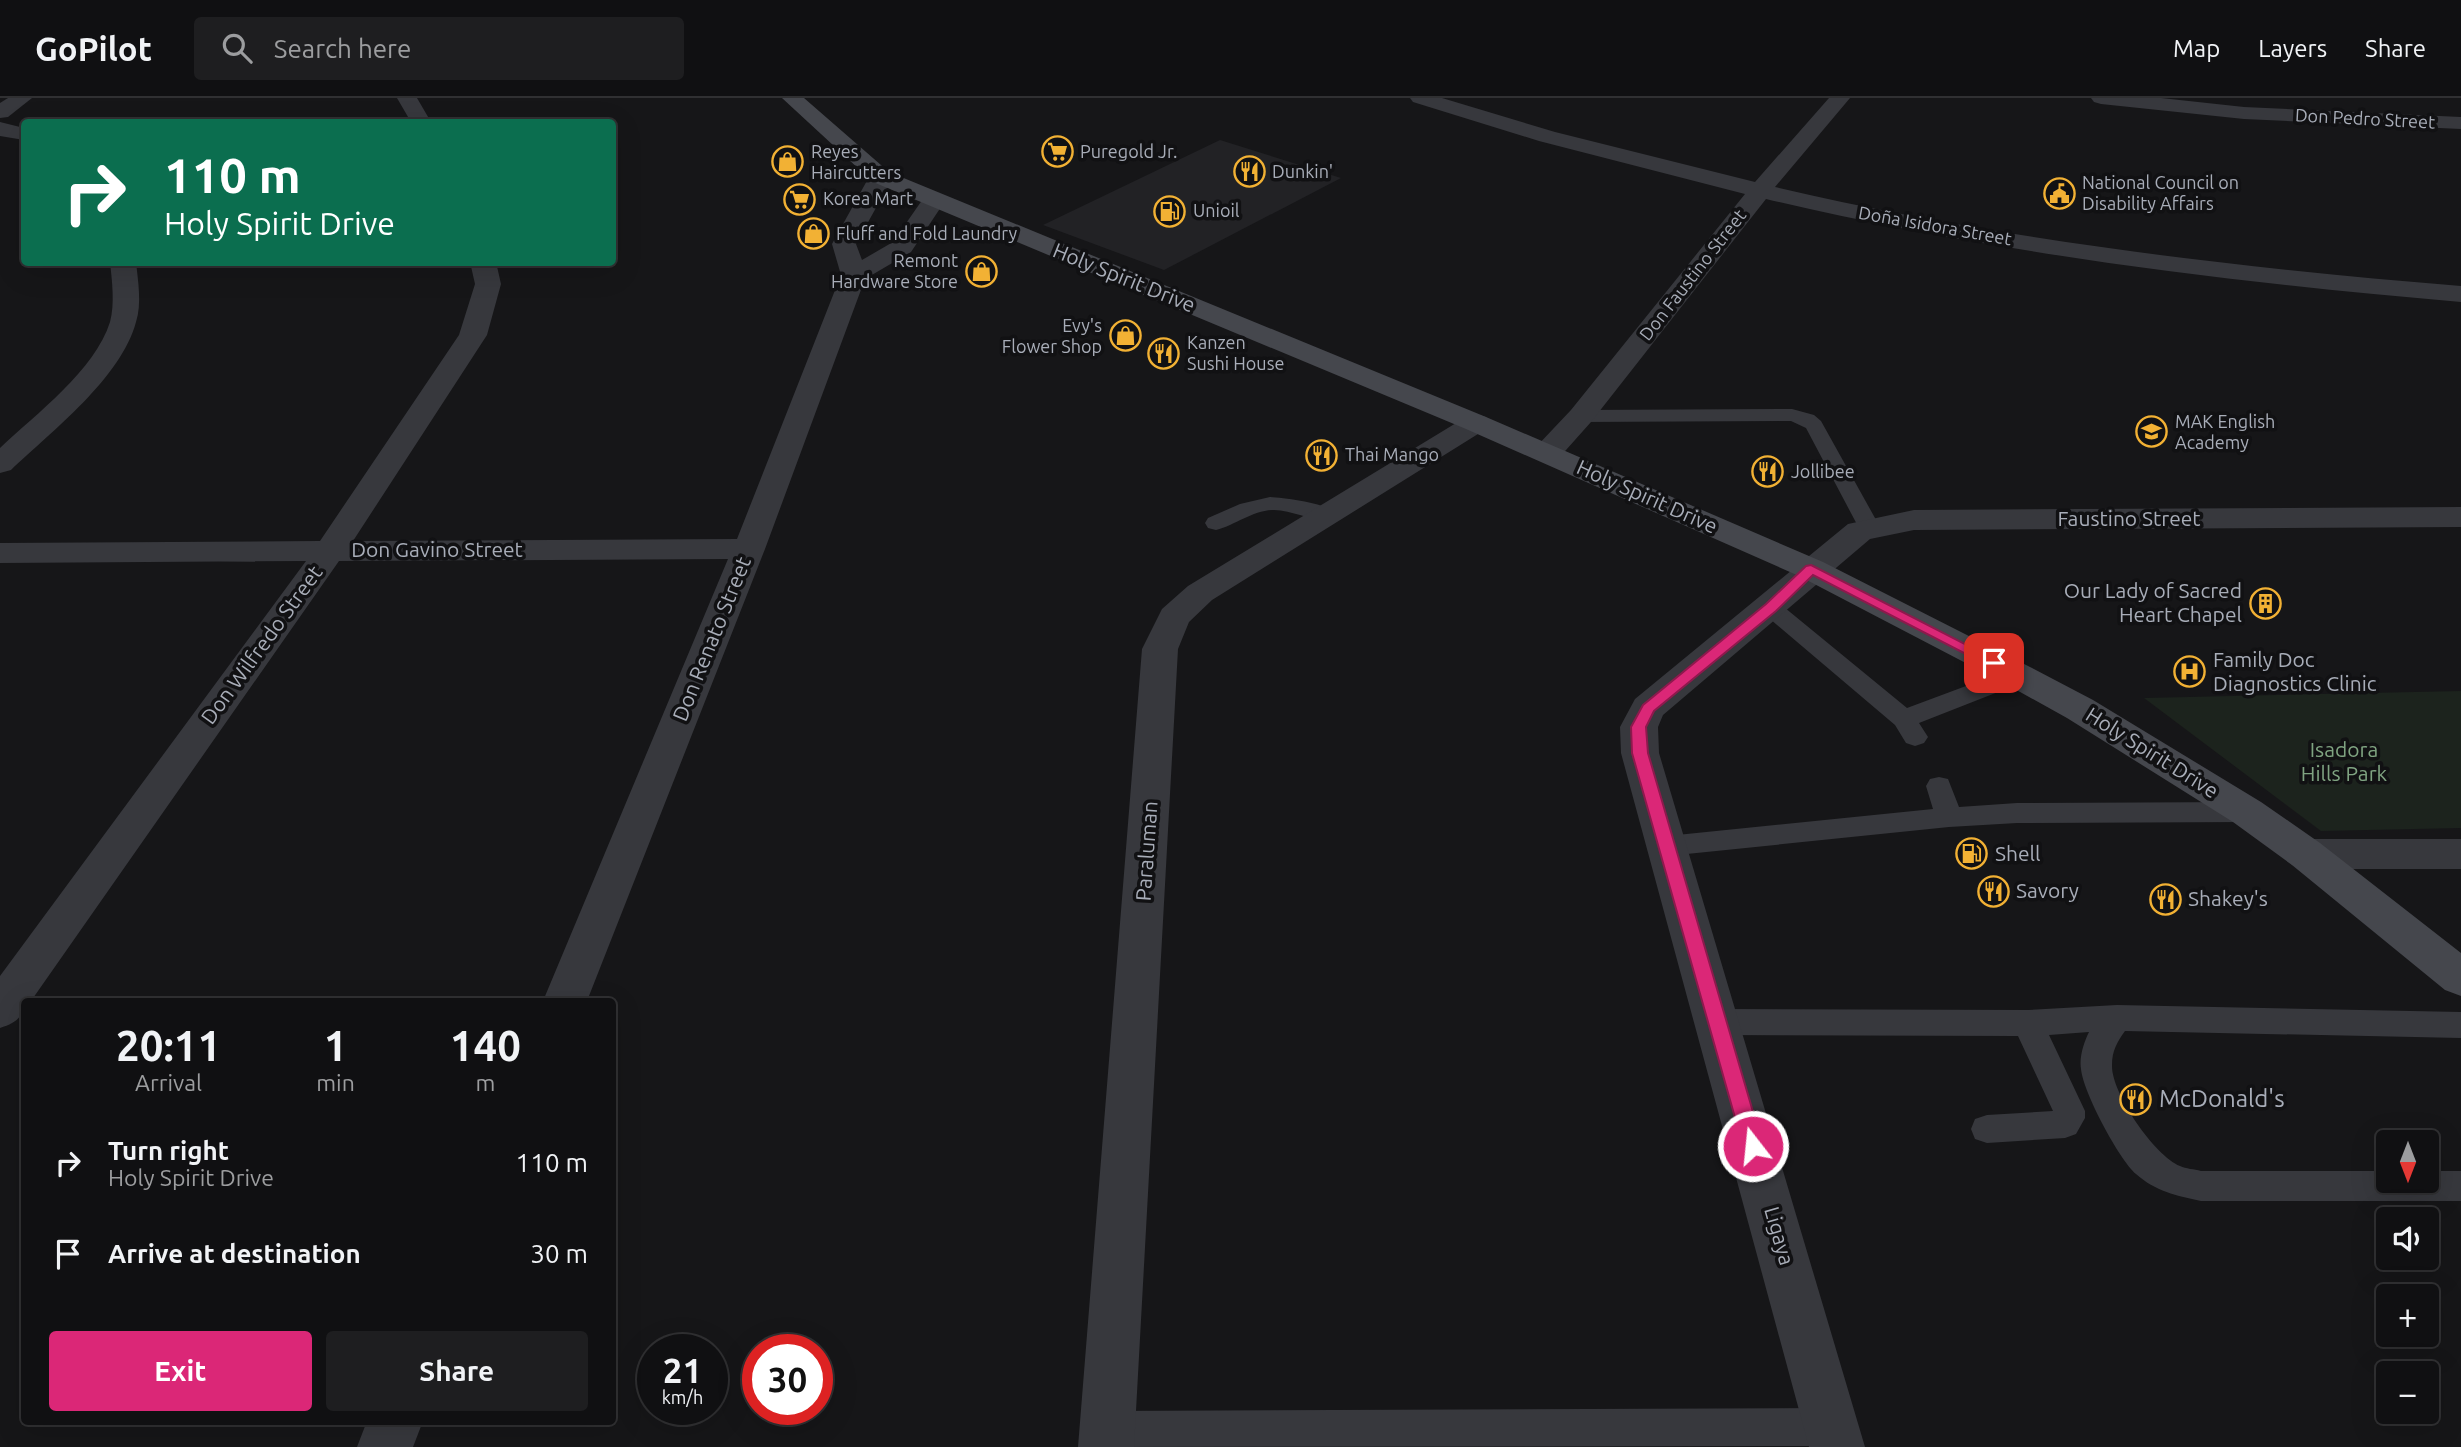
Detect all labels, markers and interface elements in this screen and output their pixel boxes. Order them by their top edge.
search box [194,17,684,80]
icon: search [218,29,256,67]
text: GoPilot [35,30,152,67]
text: Search here [274,34,411,63]
text: Map [2173,35,2220,62]
text: Layers [2258,35,2327,62]
text: Share [2365,35,2426,62]
street label: Don Pedro Street [2295,104,2436,132]
supermarket icon: Puregold Jr. [1040,135,1074,169]
place label: Reyes Haircutters [811,141,901,182]
place label: Puregold Jr. [1080,141,1177,161]
shop icon: Reyes Haircutters [771,145,805,179]
icon: right [49,147,140,238]
text: 110 m [164,147,301,202]
restaurant icon: Dunkin' [1232,155,1266,189]
place label: Dunkin' [1272,161,1333,181]
place label: National Council on Disability Affairs [2082,172,2239,213]
public building icon: National Council on Disability Affairs [2042,176,2076,210]
supermarket icon: Korea Mart [783,182,817,216]
place label: Korea Mart [823,188,913,208]
fuel station icon: Unioil [1153,194,1187,228]
place label: Unioil [1193,200,1240,220]
street label: Doña Isidora Street [1857,202,2013,248]
text: Holy Spirit Drive [164,205,395,241]
street label: Don Faustino Street [1635,205,1749,344]
shop icon: Fluff and Fold Laundry [796,217,830,251]
place label: Fluff and Fold Laundry [836,223,1018,243]
street label: Holy Spirit Drive [1050,238,1199,317]
place label: Remont Hardware Store [831,250,958,291]
shop icon: Remont Hardware Store [964,254,998,288]
place label: Evy's Flower Shop [1002,315,1102,356]
shop icon: Evy's Flower Shop [1108,319,1142,353]
place label: Kanzen Sushi House [1187,332,1284,373]
restaurant icon: Kanzen Sushi House [1147,336,1181,370]
place label: MAK English Academy [2175,411,2275,452]
school or university icon: MAK English Academy [2135,415,2169,449]
restaurant icon: Thai Mango [1305,438,1339,472]
place label: Thai Mango [1345,444,1439,464]
street label: Holy Spirit Drive [1573,454,1721,538]
restaurant icon: Jollibee [1751,455,1785,489]
place label: Jollibee [1791,461,1855,481]
street label: Faustino Street [2057,506,2201,530]
street label: Don Gavino Street [351,537,523,561]
street label: Don Renato Street [667,553,755,724]
street label: Don Wilfredo Street [196,561,327,728]
place label: Our Lady of Sacred Heart Chapel [2064,578,2242,626]
building icon: Our Lady of Sacred Heart Chapel [2248,586,2282,620]
pin [1964,633,2024,693]
icon: arrive [1975,644,2013,682]
place label: Family Doc Diagnostics Clinic [2213,647,2377,695]
hospital icon: Family Doc Diagnostics Clinic [2173,655,2207,689]
street label: Holy Spirit Drive [2082,702,2223,802]
park label: Isadora Hills Park [2301,737,2388,785]
street label: Paraluman [1131,800,1161,902]
fuel station icon: Shell [1955,837,1989,871]
place label: Shell [1995,841,2041,865]
restaurant icon: Savory [1976,874,2010,908]
place label: Savory [2016,878,2079,902]
restaurant icon: Shakey's [2148,882,2182,916]
place label: Shakey's [2188,886,2268,910]
text: 20:11 [116,1022,221,1069]
text: 1 [324,1022,347,1069]
text: 140 [450,1022,521,1069]
text: Arrival [135,1070,202,1095]
text: min [316,1070,355,1095]
text: m [475,1070,495,1095]
restaurant icon: McDonald's [2119,1082,2153,1116]
place label: McDonald's [2159,1085,2285,1112]
position arrow [1716,1109,1790,1183]
north arrow [2376,1130,2440,1194]
map controls [2376,1130,2439,1424]
text: Turn right [108,1136,229,1165]
icon: right [49,1144,87,1182]
text: 110 m [516,1148,588,1177]
text: Holy Spirit Drive [108,1165,274,1190]
street label: Ligaya [1760,1204,1800,1268]
button: sound [2376,1207,2439,1270]
icon: arrive [49,1235,87,1273]
text: Arrive at destination [108,1239,361,1268]
text: 30 m [530,1239,588,1268]
button: + [2376,1284,2439,1347]
button: Exit [49,1331,312,1411]
button: Share [326,1331,588,1411]
speed limit sign: 30 [742,1334,833,1425]
text: 21 [663,1350,702,1390]
button: − [2376,1361,2439,1424]
text: km/h [662,1387,703,1407]

